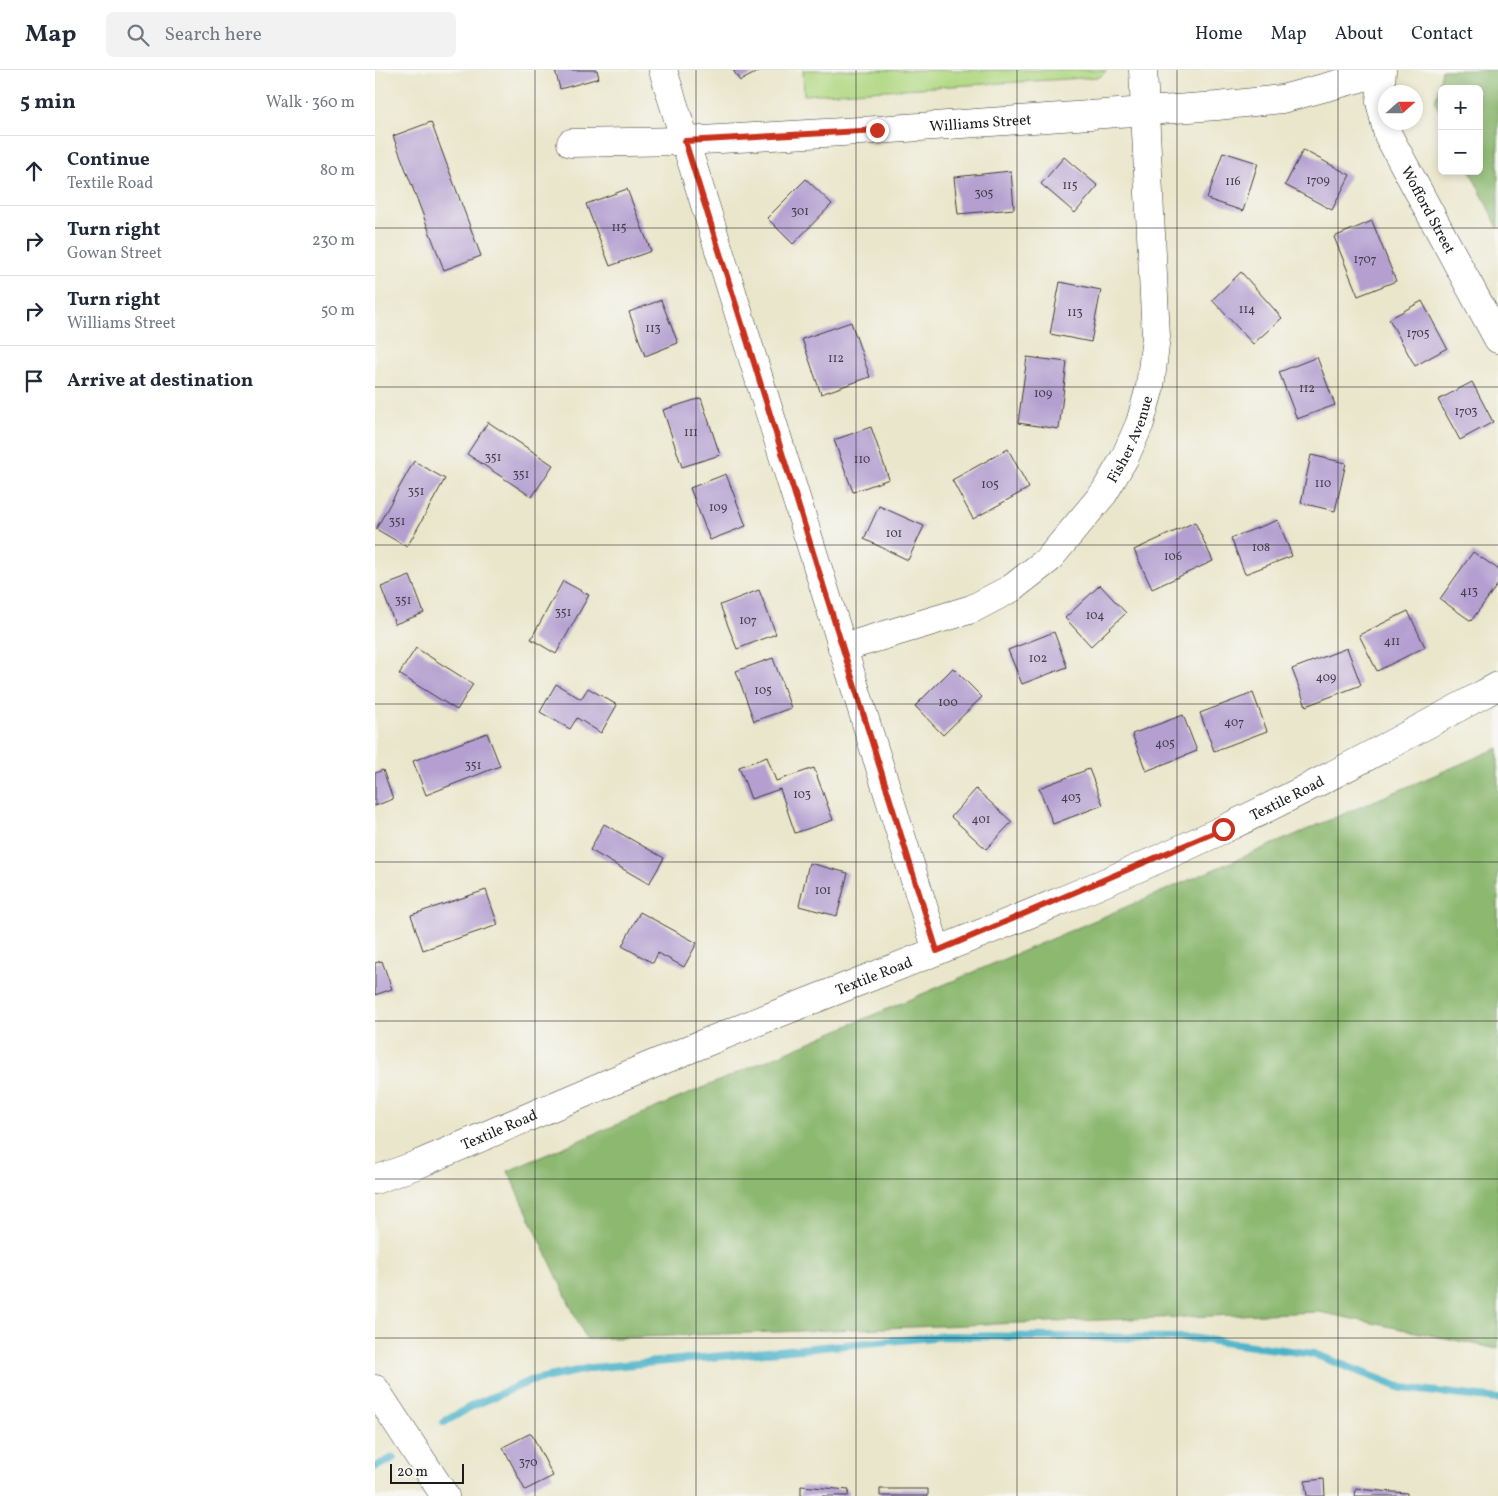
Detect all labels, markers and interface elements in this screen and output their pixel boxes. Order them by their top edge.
search box [106,12,456,57]
text: Map [25,18,76,52]
icon: search [124,21,152,49]
text: Search here [164,22,262,48]
text: Home [1195,22,1243,47]
text: Map [1271,22,1307,47]
text: About [1335,22,1383,47]
text: Contact [1411,22,1473,47]
north arrow [1378,85,1423,130]
map controls [1438,85,1483,175]
button: + [1438,85,1483,130]
text: 5 min [20,88,76,117]
text: Walk · 360 m [266,92,355,114]
street label: Williams Street [929,110,1032,138]
route end [866,119,889,142]
button: − [1438,130,1483,175]
text: Continue [67,147,150,173]
icon: ahead [20,157,48,185]
text: 80 m [320,160,355,182]
street label: Wofford Street [1395,163,1459,258]
text: Textile Road [67,173,153,195]
house number: 1709 [1306,173,1330,189]
house number: 116 [1225,174,1241,190]
house number: 115 [1062,178,1078,194]
house number: 305 [975,186,994,202]
house number: 301 [791,204,809,220]
text: Turn right [67,217,160,243]
house number: 115 [611,220,627,236]
icon: right [20,227,48,255]
text: 230 m [312,230,355,252]
text: Gowan Street [67,243,162,265]
house number: 1707 [1353,252,1377,268]
text: Turn right [67,287,160,313]
icon: right [20,297,48,325]
text: 50 m [321,300,355,322]
house number: 114 [1239,302,1255,318]
house number: 113 [1067,305,1083,321]
text: Williams Street [67,313,176,335]
house number: 113 [645,321,661,337]
house number: 1705 [1407,326,1430,342]
house number: 112 [828,351,844,367]
icon: arrive [20,367,48,395]
text: Arrive at destination [67,368,253,394]
house number: 112 [1299,381,1315,397]
house number: 109 [1034,386,1052,402]
street label: Fisher Avenue [1103,394,1159,487]
house number: 1703 [1454,404,1478,420]
house number: 111 [684,425,698,441]
house number: 351 [485,450,501,466]
house number: 110 [854,452,870,468]
house number: 351 [513,467,529,483]
house number: 110 [1315,476,1331,492]
house number: 105 [981,477,999,493]
house number: 351 [408,484,424,500]
house number: 109 [709,500,727,516]
house number: 351 [389,514,405,530]
house number: 101 [886,526,902,542]
house number: 108 [1252,540,1270,556]
house number: 106 [1164,549,1182,565]
house number: 413 [1460,584,1478,600]
house number: 351 [395,593,411,609]
house number: 351 [555,605,571,621]
house number: 104 [1086,608,1104,624]
house number: 107 [739,613,757,629]
house number: 411 [1384,634,1400,650]
house number: 102 [1029,651,1047,667]
house number: 409 [1316,670,1336,686]
house number: 105 [754,683,772,699]
house number: 100 [938,695,958,711]
house number: 407 [1224,715,1244,731]
house number: 405 [1155,736,1175,752]
house number: 351 [465,758,481,774]
street label: Textile Road [1247,772,1329,827]
house number: 103 [793,787,811,803]
house number: 403 [1061,790,1081,806]
house number: 401 [972,812,990,828]
route start [1212,818,1235,841]
house number: 101 [815,883,831,899]
street label: Textile Road [833,953,916,1002]
street label: Textile Road [458,1105,541,1157]
house number: 370 [519,1455,537,1471]
scale bar [390,1461,464,1484]
text: 20 m [397,1463,428,1482]

